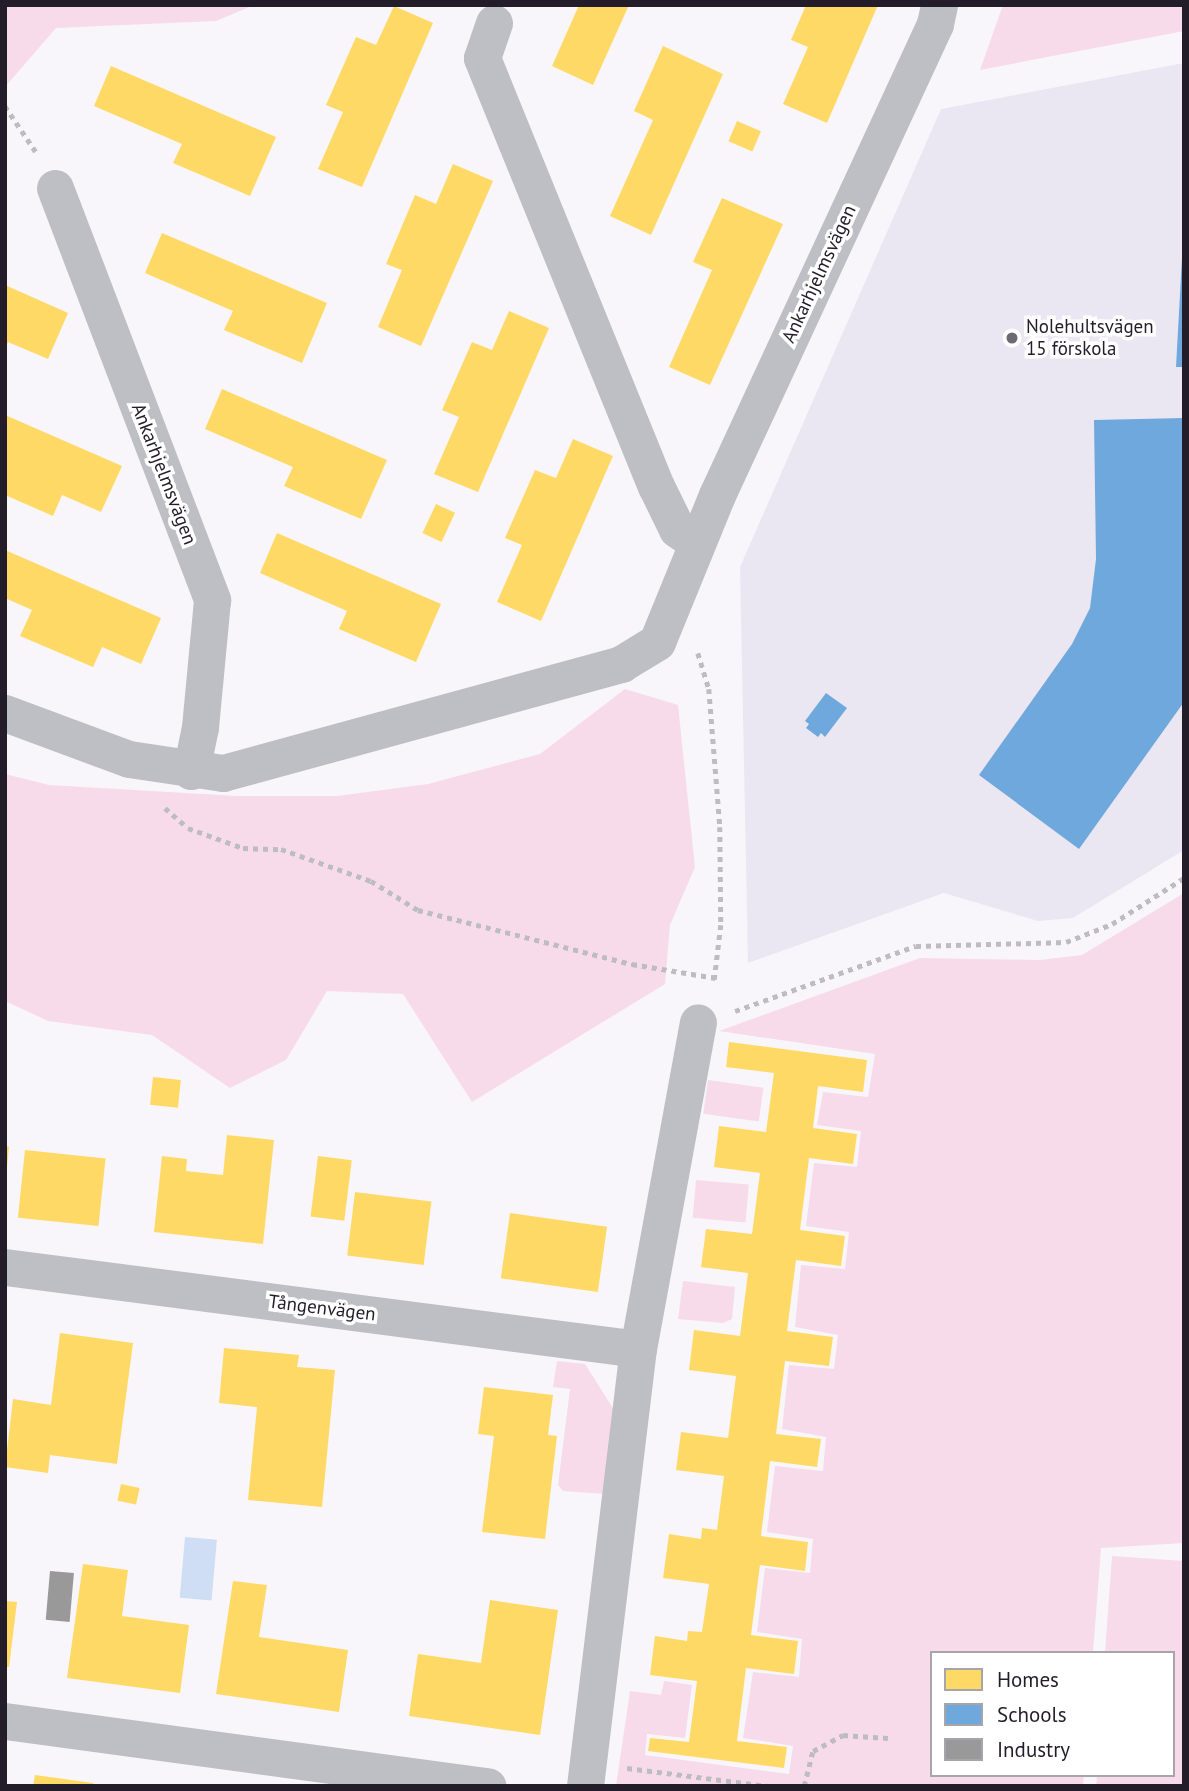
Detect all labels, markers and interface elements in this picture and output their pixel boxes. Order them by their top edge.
street label: Ankarhjelmsvägen [777,201,861,347]
place label: Nolehultsvägen 15 förskola [1026,316,1154,360]
marker: Nolehultsvägen 15 förskola [1004,330,1020,346]
street label: Ankarhjelmsvägen [127,400,201,548]
street label: Tångenvägen [267,1290,377,1326]
legend [930,1651,1175,1777]
text: Homes [997,1666,1059,1693]
text: Schools [997,1701,1067,1728]
text: Industry [997,1736,1070,1763]

